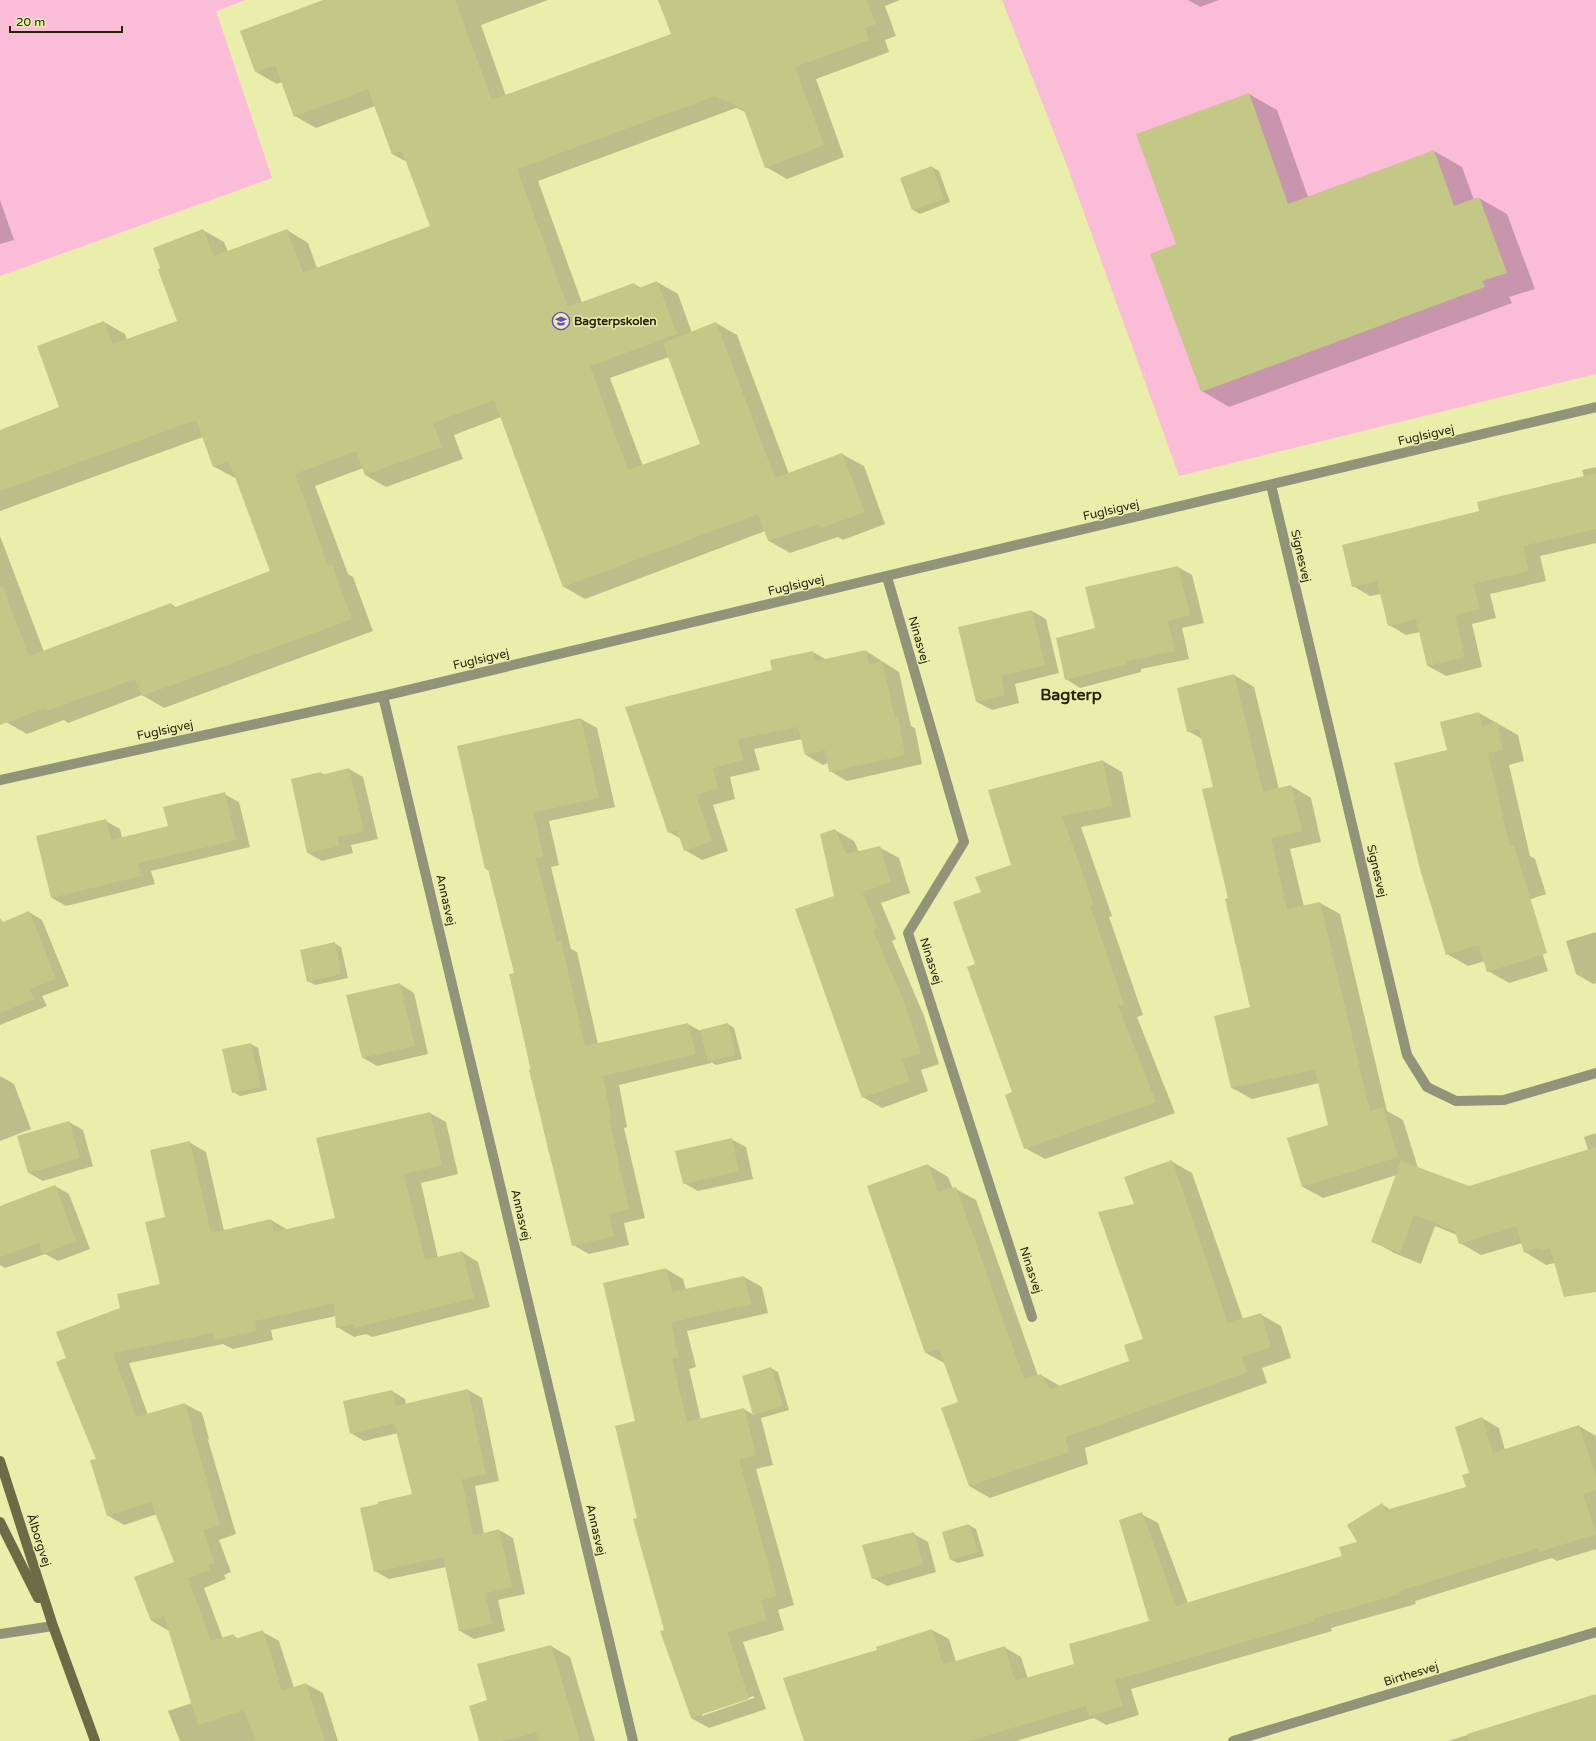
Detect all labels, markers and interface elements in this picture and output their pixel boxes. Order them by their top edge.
scale bar [10,8,122,34]
text: 20 m [16,15,45,29]
school or university icon: Bagterpskolen [551,311,571,331]
place label: Bagterpskolen [574,314,657,329]
street label: Fuglsigvej [1397,422,1455,448]
street label: Fuglsigvej [1082,497,1140,523]
street label: Signesvej [1288,528,1314,584]
street label: Fuglsigvej [767,572,825,598]
street label: Ninasvej [906,615,932,665]
street label: Fuglsigvej [452,646,510,672]
district label: Bagterp [1040,685,1102,705]
street label: Fuglsigvej [136,717,194,743]
street label: Signesvej [1364,843,1390,899]
street label: Annasvej [433,873,459,927]
street label: Ninasvej [917,936,945,986]
street label: Annasvej [508,1188,534,1242]
street label: Ninasvej [1017,1245,1045,1295]
street label: Annasvej [583,1503,609,1557]
street label: Ålborgvej [24,1512,54,1568]
street label: Birthesvej [1382,1659,1440,1689]

